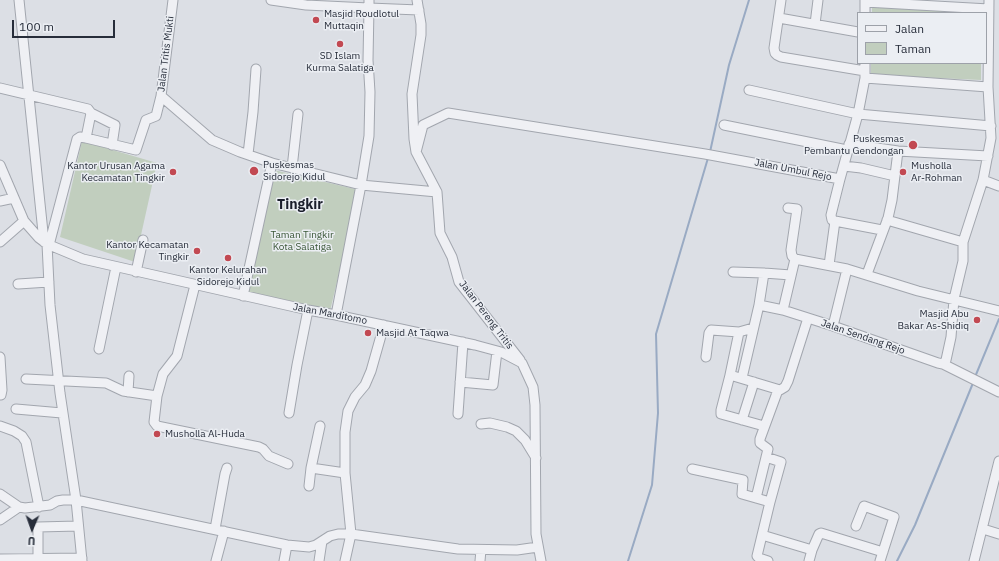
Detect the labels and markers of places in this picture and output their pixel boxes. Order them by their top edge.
place label: Masjid Roudlotul Muttaqin [324,8,399,32]
marker: Masjid Roudlotul Muttaqin [311,15,321,25]
marker: SD Islam Kurma Salatiga [335,39,345,49]
place label: SD Islam Kurma Salatiga [306,50,374,74]
place label: Puskesmas Pembantu Gendongan [804,133,904,156]
marker: Puskesmas Pembantu Gendongan [907,139,919,151]
place label: Puskesmas Sidorejo Kidul [263,159,325,182]
place label: Kantor Urusan Agama Kecamatan Tingkir [67,160,165,184]
place label: Musholla Ar-Rohman [911,160,962,184]
marker: Puskesmas Sidorejo Kidul [248,165,260,177]
marker: Kantor Urusan Agama Kecamatan Tingkir [168,167,178,177]
marker: Musholla Ar-Rohman [898,167,908,177]
place label: Kantor Kecamatan Tingkir [106,239,189,262]
marker: Kantor Kecamatan Tingkir [192,246,202,256]
marker: Kantor Kelurahan Sidorejo Kidul [223,253,233,263]
place label: Kantor Kelurahan Sidorejo Kidul [189,264,267,288]
place label: Masjid Abu Bakar As-Shidiq [897,308,969,332]
marker: Masjid Abu Bakar As-Shidiq [972,315,982,325]
place label: Masjid At Taqwa [376,327,449,339]
marker: Masjid At Taqwa [363,328,373,338]
place label: Musholla Al-Huda [165,428,245,440]
marker: Musholla Al-Huda [152,429,162,439]

